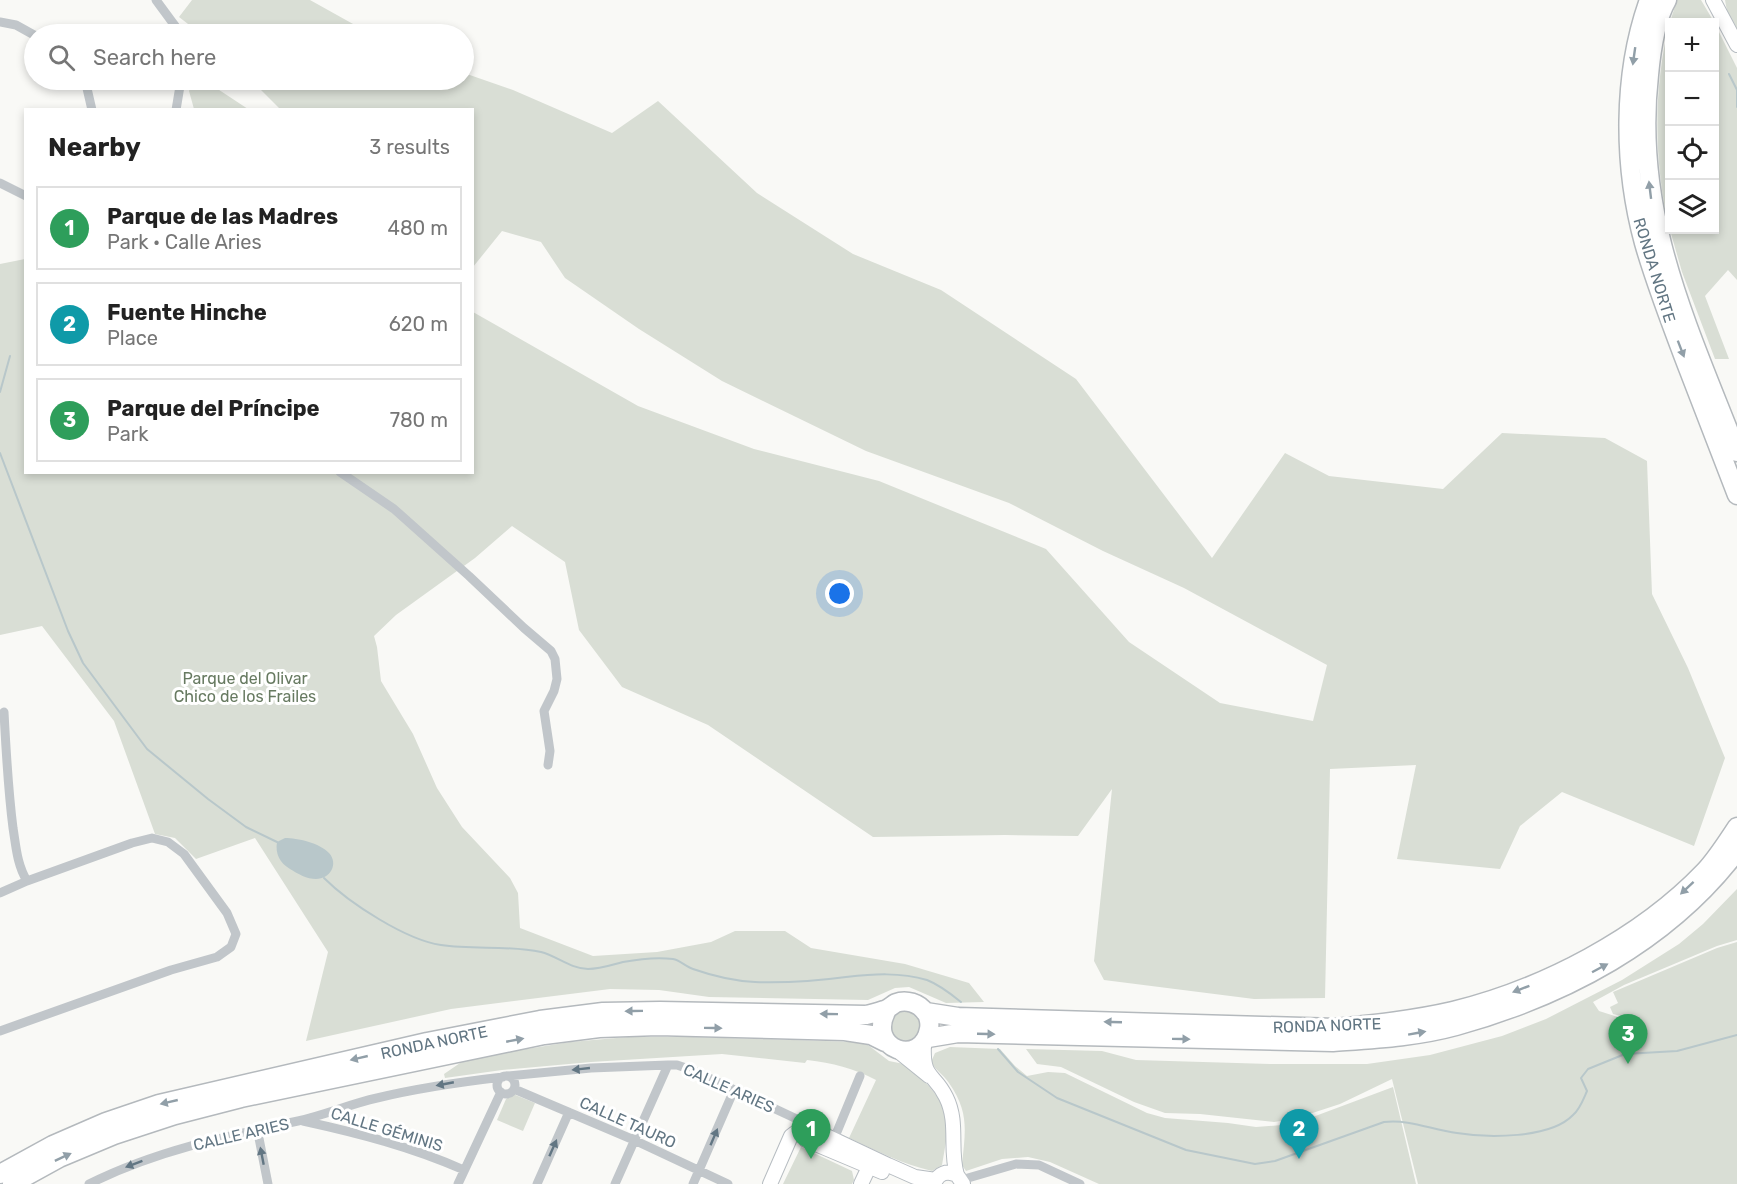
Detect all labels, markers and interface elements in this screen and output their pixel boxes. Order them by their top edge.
map controls [1665,18,1719,234]
button: + [1665,18,1719,72]
search box [24,24,474,90]
icon: search [45,41,78,74]
text: Search here [93,44,216,71]
one-way arrow [1630,47,1639,66]
button: − [1665,72,1719,126]
button: locate [1665,126,1719,180]
text: Nearby [48,132,141,163]
text: 3 results [369,135,450,159]
one-way arrow [1645,180,1655,199]
button: layers [1665,180,1719,234]
text: Parque de las Madres [107,203,338,230]
street label: RONDA NORTE [1630,215,1679,325]
text: 1 [65,216,74,240]
text: 480 m [387,216,448,240]
text: Park · Calle Aries [107,230,262,254]
text: Fuente Hinche [107,299,267,326]
text: 2 [63,312,76,336]
text: 620 m [389,312,448,336]
text: Place [107,326,158,350]
one-way arrow [1676,340,1686,358]
text: Parque del Príncipe [107,395,320,422]
text: 3 [63,408,76,432]
text: 780 m [390,408,448,432]
text: Park [107,422,149,446]
your location [825,579,854,608]
park label: Parque del Olivar Chico de los Frailes [174,669,316,706]
one-way arrow [1679,881,1694,895]
one-way arrow [1591,963,1608,973]
one-way arrow [1512,984,1530,994]
one-way arrow [624,1006,643,1016]
one-way arrow [819,1009,838,1019]
street label: RONDA NORTE [1272,1014,1382,1037]
pin: 3 [1608,1014,1648,1064]
one-way arrow [1103,1017,1122,1027]
street label: RONDA NORTE [379,1022,489,1063]
one-way arrow [704,1023,723,1033]
one-way arrow [1408,1028,1427,1037]
one-way arrow [976,1029,995,1039]
one-way arrow [506,1035,525,1044]
one-way arrow [1171,1035,1190,1044]
one-way arrow [350,1053,369,1063]
street label: CALLE ARIES [680,1060,777,1117]
one-way arrow [572,1064,591,1074]
one-way arrow [435,1080,454,1089]
street label: CALLE TAURO [577,1093,679,1152]
one-way arrow [160,1097,179,1107]
street label: CALLE GÉMINIS [329,1103,445,1156]
pin: 1 [792,1110,830,1159]
pin: 2 [1280,1110,1318,1159]
street label: CALLE ARIES [191,1114,291,1155]
one-way arrow [709,1128,719,1146]
one-way arrow [548,1139,557,1156]
one-way arrow [257,1147,266,1166]
one-way arrow [55,1152,72,1161]
one-way arrow [125,1159,143,1169]

